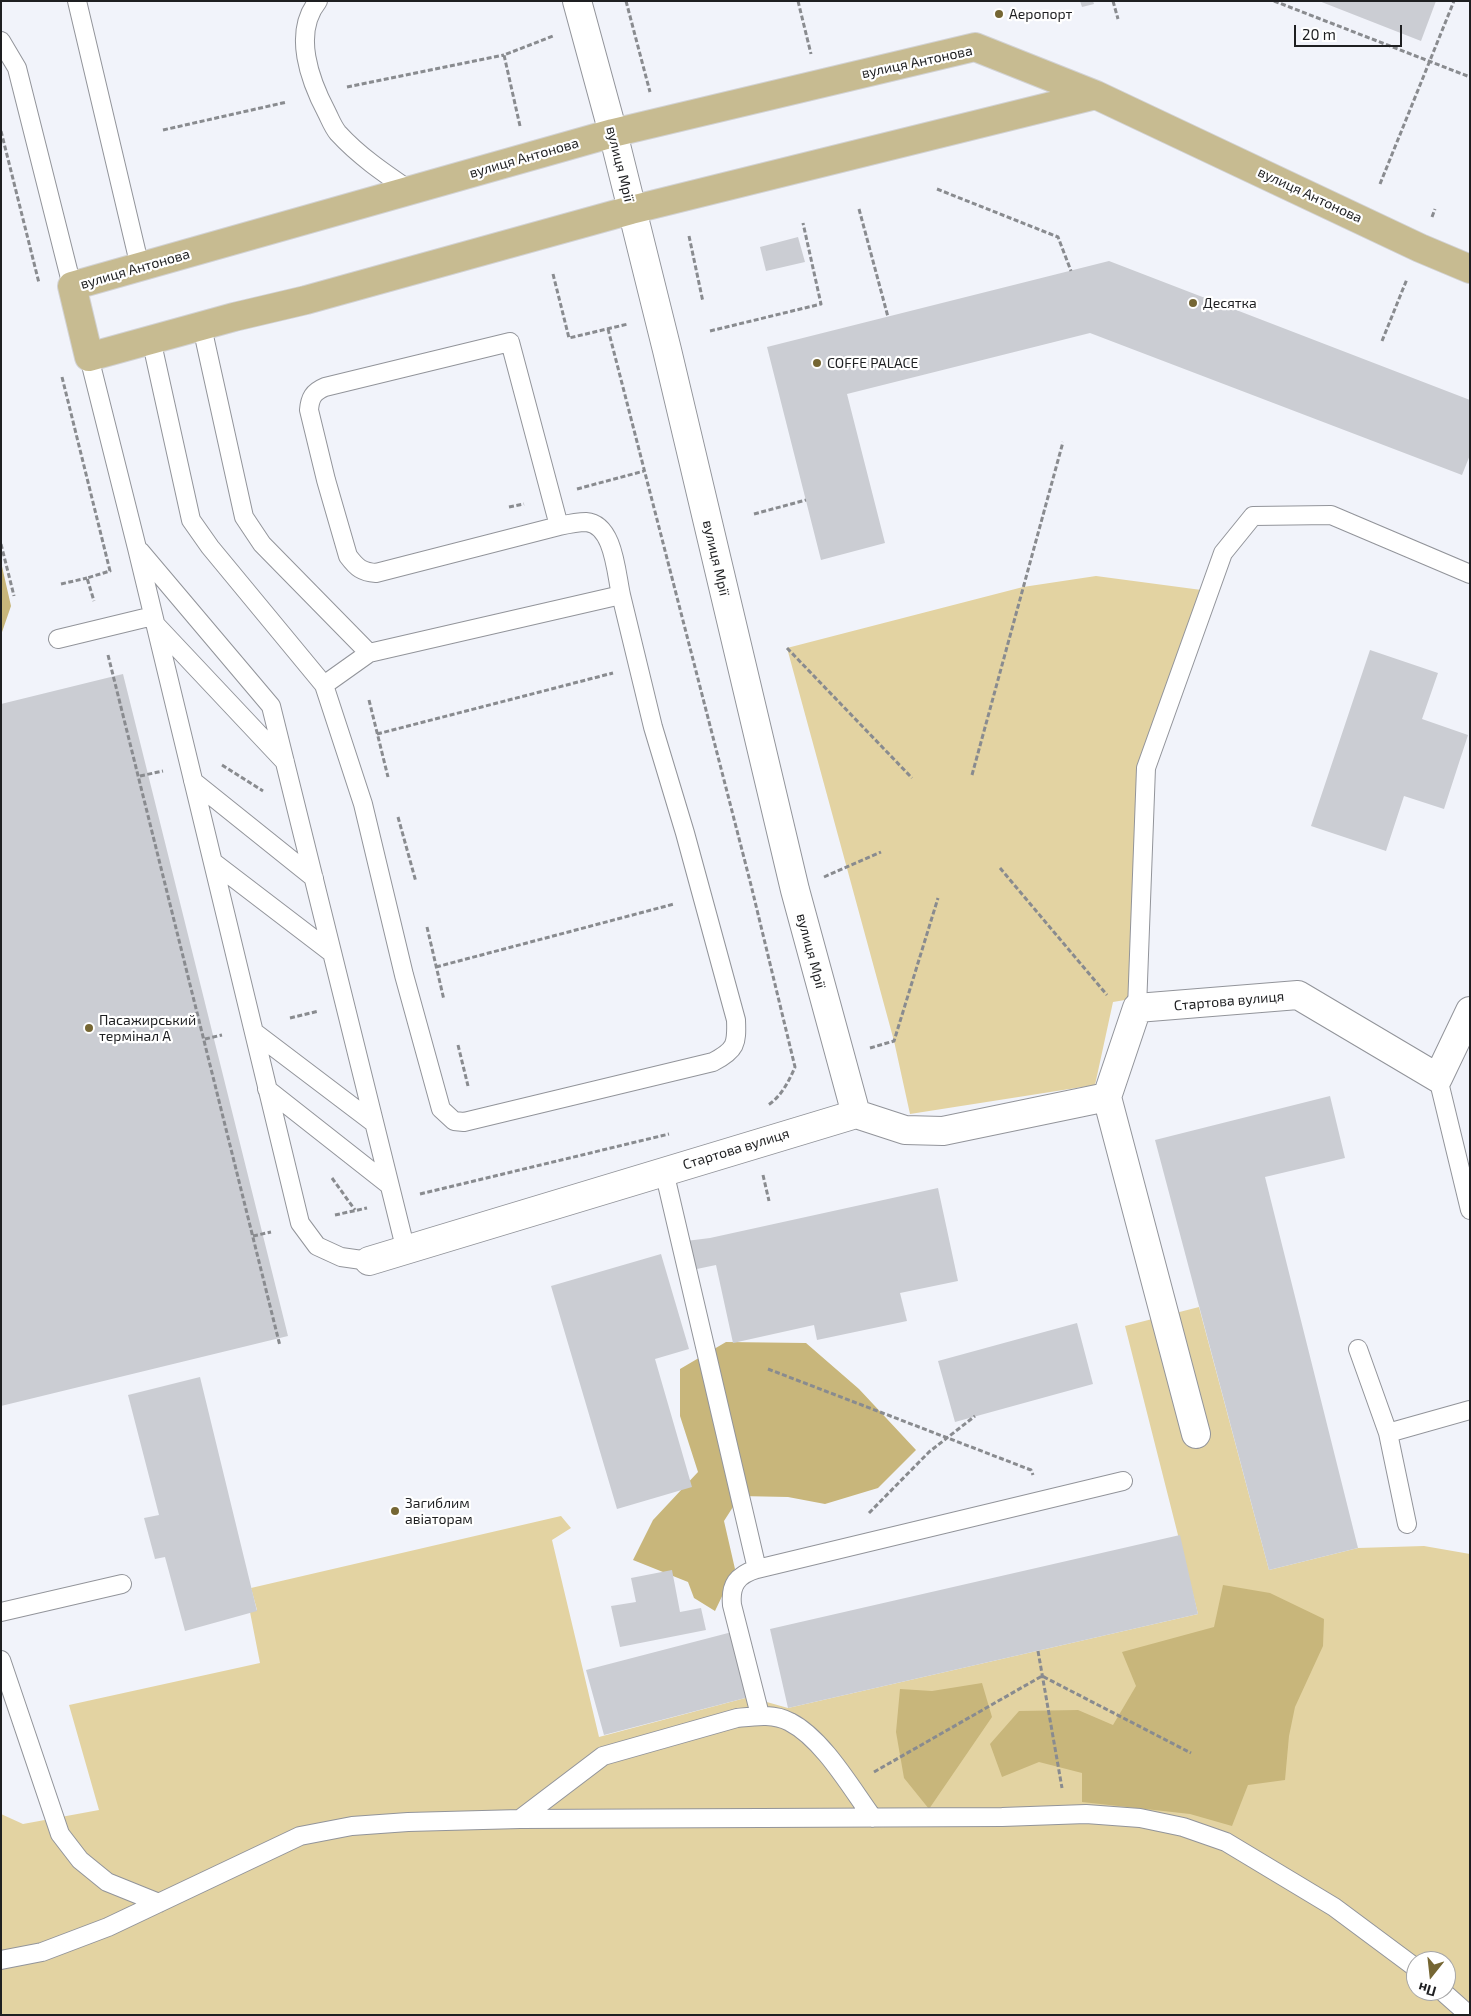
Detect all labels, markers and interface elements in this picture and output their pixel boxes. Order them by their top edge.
place label: Аеропорт [1009,6,1072,22]
marker: Аеропорт [993,8,1005,20]
scale bar [1296,15,1404,47]
text: 20 m [1302,25,1336,43]
street label: вулиця Антонова [860,42,974,82]
street label: вулиця Мрії [603,124,637,204]
street label: вулиця Антонова [467,134,581,182]
street label: вулиця Антонова [1255,164,1365,226]
street label: вулиця Антонова [78,245,192,293]
place label: Десятка [1203,295,1257,311]
marker: Десятка [1187,297,1199,309]
place label: COFFE PALACE [827,355,918,371]
marker: COFFE PALACE [811,357,823,369]
street label: вулиця Мрії [699,518,733,598]
street label: вулиця Мрії [793,912,829,990]
street label: Стартова вулиця [1173,988,1285,1014]
place label: Пасажирський термінал A [99,1012,196,1044]
marker: Пасажирський термінал A [83,1022,95,1034]
street label: Стартова вулиця [681,1125,791,1173]
place label: Загиблим авіаторам [405,1495,473,1528]
marker: Загиблим авіаторам [389,1505,401,1517]
north arrow [1406,1951,1456,2001]
text: Пн [1416,1979,1438,2001]

